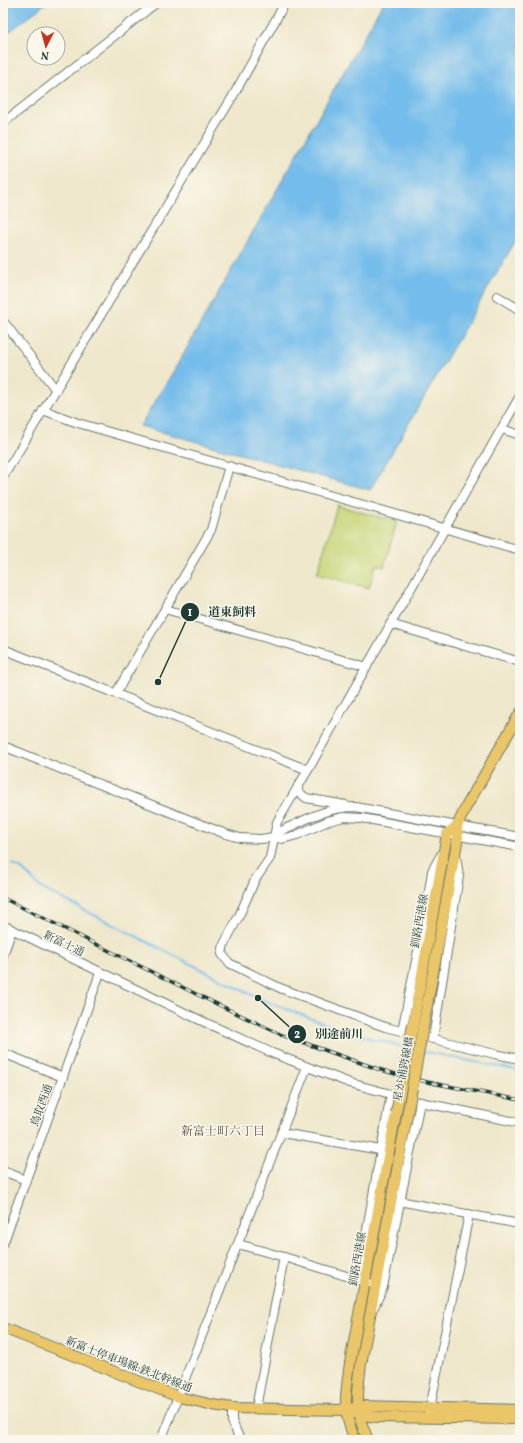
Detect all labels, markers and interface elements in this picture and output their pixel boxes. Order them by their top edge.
north arrow [26,26,66,66]
text: N [40,47,50,62]
callout: 道東飼料 [180,600,264,624]
text: 1 [188,605,193,621]
text: 道東飼料 [208,605,257,621]
street label: 釧路西港線 [408,893,433,950]
street label: 新富士通 [40,928,86,961]
callout: 別途前川 [287,1022,371,1046]
text: 2 [294,1027,300,1043]
text: 別途前川 [315,1027,363,1043]
street label: 星が浦跨線橋 [391,1035,418,1103]
street label: 鳥取西通 [28,1082,57,1129]
district label: 新富士町六丁目 [181,1124,265,1140]
street label: 釧路西港線 [346,1231,371,1288]
street label: 新富士停車場線:鉄北幹線通 [63,1334,194,1397]

